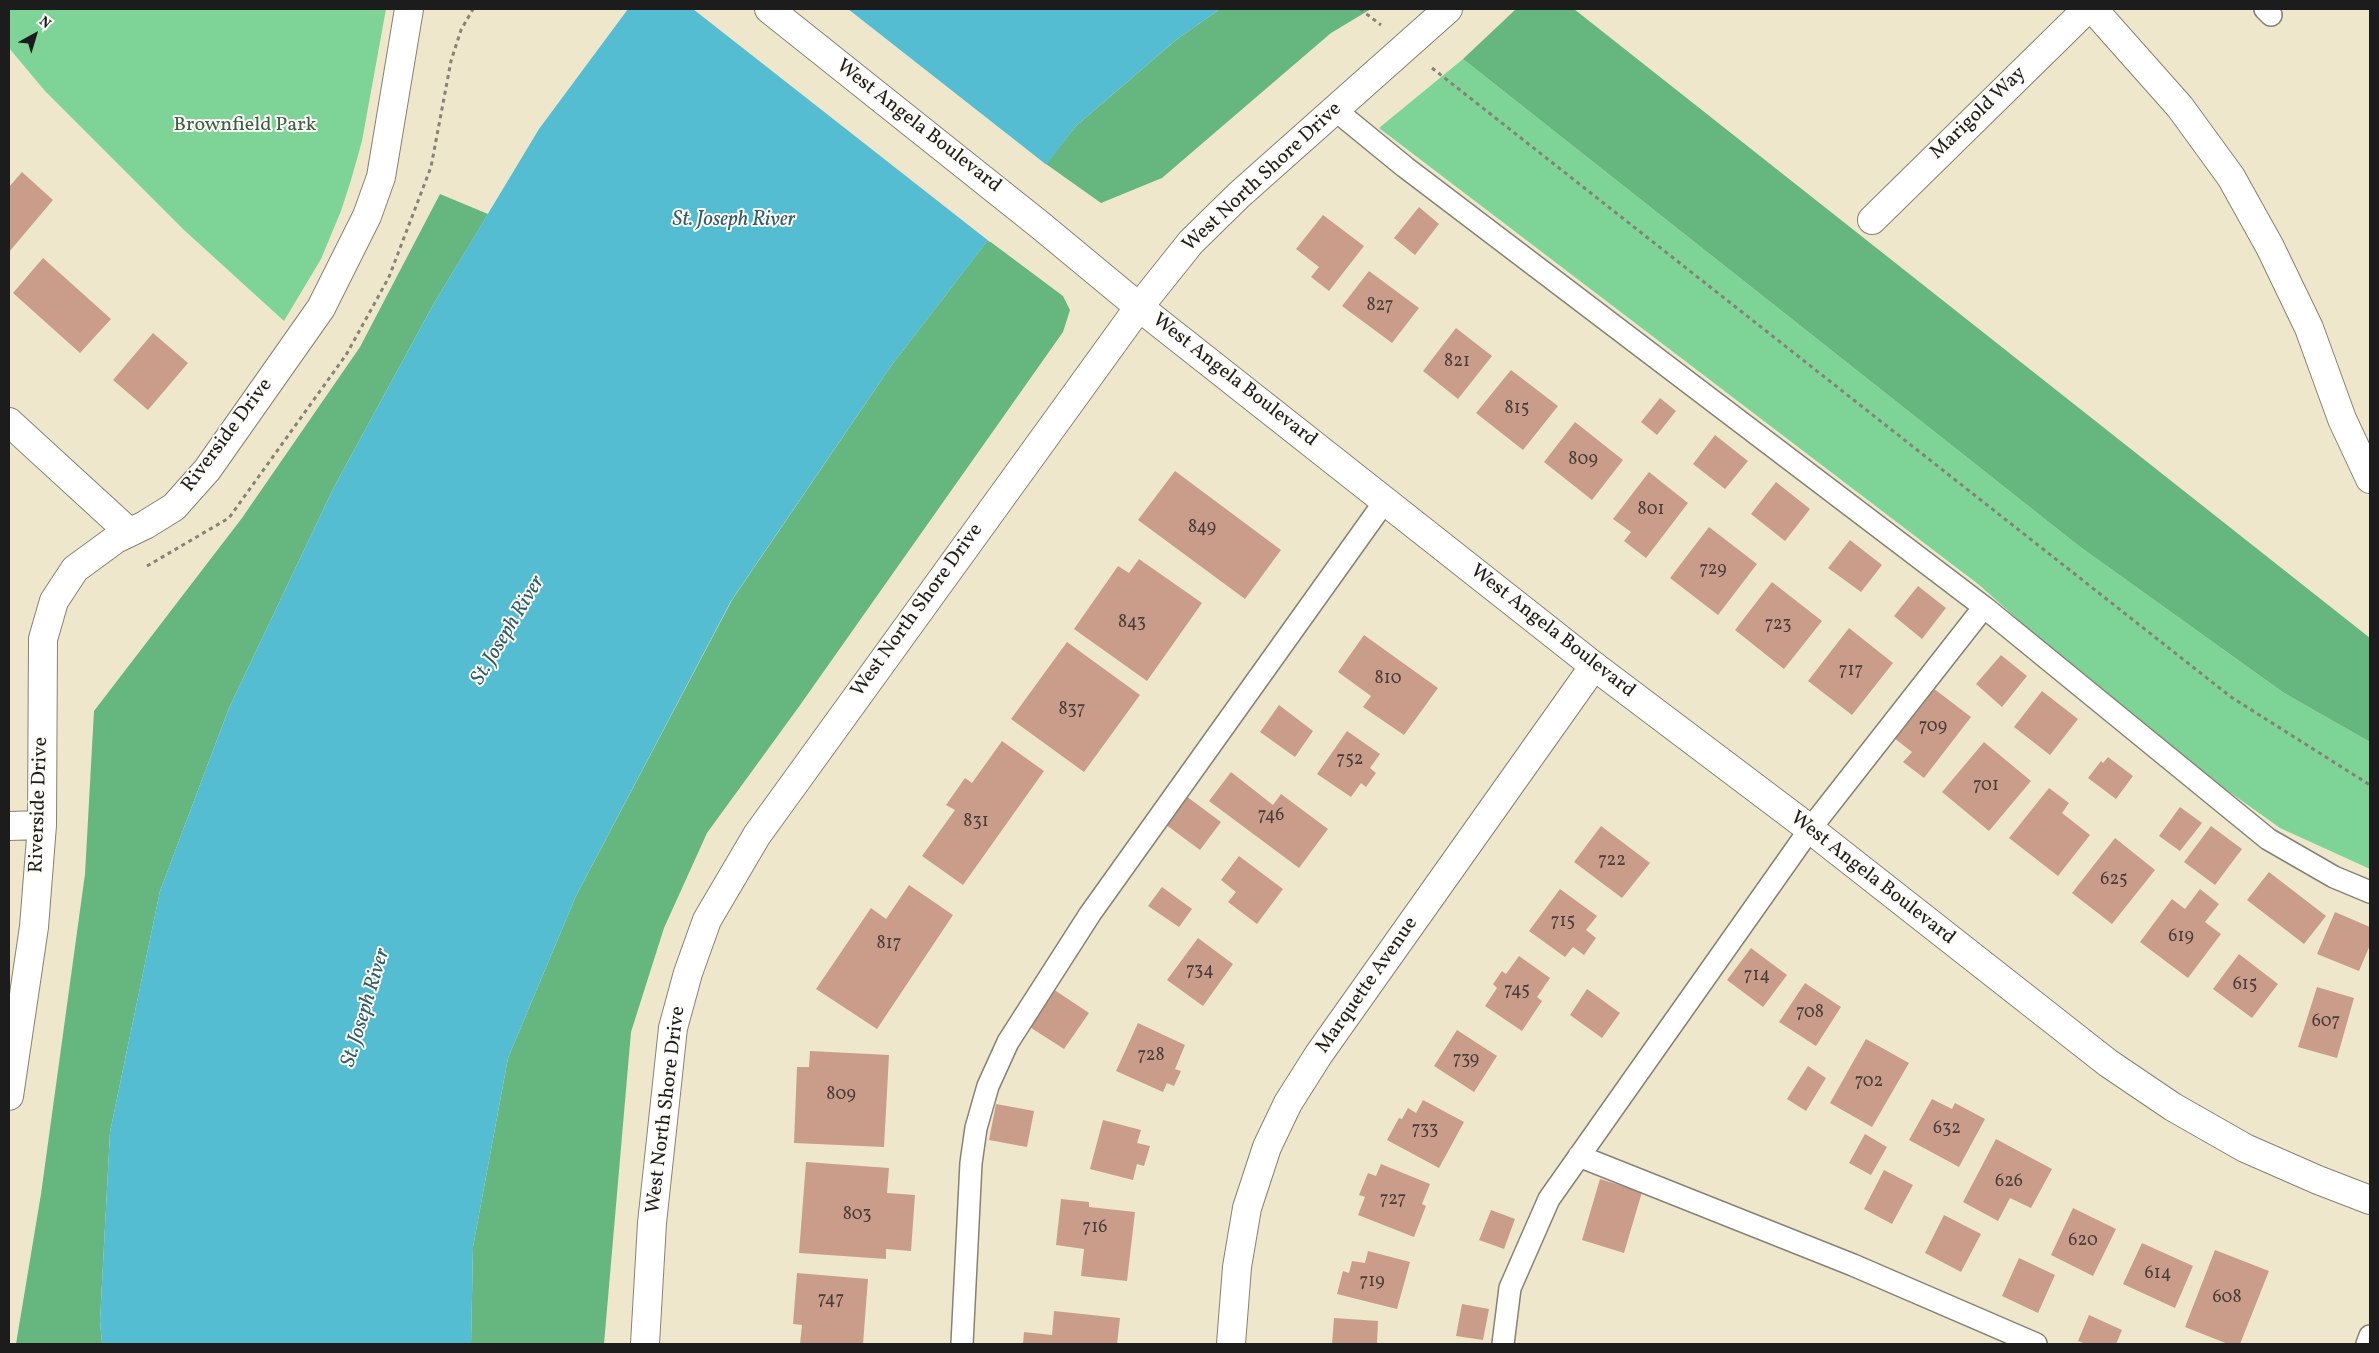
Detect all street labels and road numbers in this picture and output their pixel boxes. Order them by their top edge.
street label: West Angela Boulevard [831,55,1005,199]
street label: Marigold Way [1926,62,2032,166]
street label: West North Shore Drive [1179,98,1347,258]
street label: West Angela Boulevard [1147,309,1321,453]
street label: Riverside Drive [177,374,279,498]
street label: West North Shore Drive [847,520,989,702]
street label: West Angela Boulevard [1465,560,1639,704]
street label: Riverside Drive [26,737,54,873]
street label: West Angela Boulevard [1785,807,1959,951]
street label: Marquette Avenue [1312,913,1424,1059]
street label: West North Shore Drive [642,1005,692,1215]

